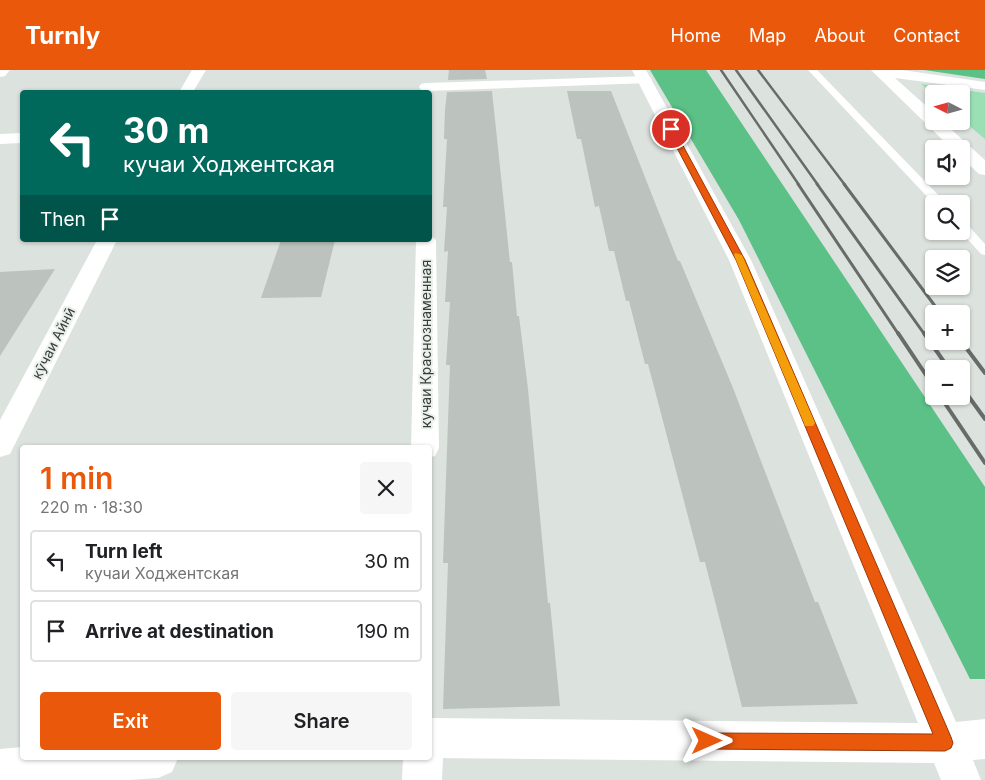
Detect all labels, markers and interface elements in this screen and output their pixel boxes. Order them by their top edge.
text: Turnly [25,21,100,50]
text: Home [671,25,721,46]
text: Map [749,25,786,46]
text: About [814,25,865,46]
text: Contact [893,25,960,46]
north arrow [925,85,970,130]
map controls [925,85,970,405]
pin [650,108,692,150]
text: 30 m [123,109,209,151]
icon: left [40,110,105,175]
icon: arrive [657,115,685,143]
button: sound [925,140,970,185]
text: кучаи Ходжентская [123,151,335,177]
button: search [925,195,970,240]
icon: arrive [96,205,124,233]
text: Then [40,208,86,231]
button: layers [925,250,970,295]
street label: кучаи Краснознаменная [417,260,434,428]
street label: кӯчаи Айнӣ [28,304,78,382]
button: + [925,305,970,350]
button: − [925,360,970,405]
text: 1 min [40,460,113,496]
button: close [360,462,412,514]
text: 220 m · 18:30 [40,497,143,517]
text: Turn left [85,540,163,563]
icon: left [42,547,70,575]
text: 30 m [364,550,410,573]
text: кучаи Ходжентская [85,563,239,583]
icon: arrive [42,617,70,645]
text: Arrive at destination [85,620,274,643]
text: 190 m [357,620,410,643]
button: Exit [40,692,221,750]
button: Share [231,692,412,750]
position arrow [680,714,732,766]

